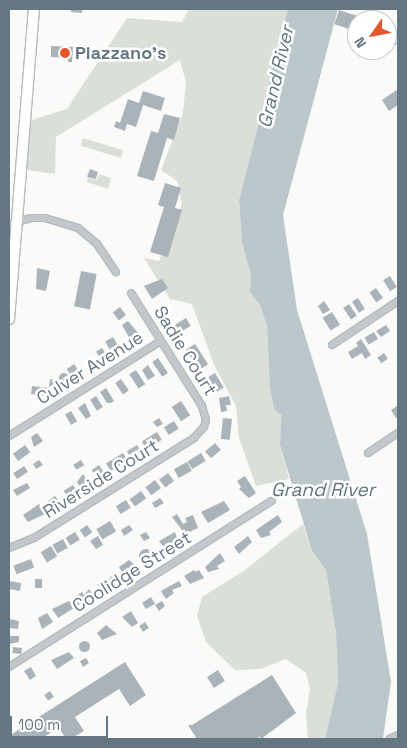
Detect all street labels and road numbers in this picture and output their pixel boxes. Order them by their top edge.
street label: Sadie Court [149,302,221,400]
street label: Culver Avenue [33,327,147,409]
street label: Riverside Court [39,435,163,523]
street label: Coolidge Street [69,527,195,617]

